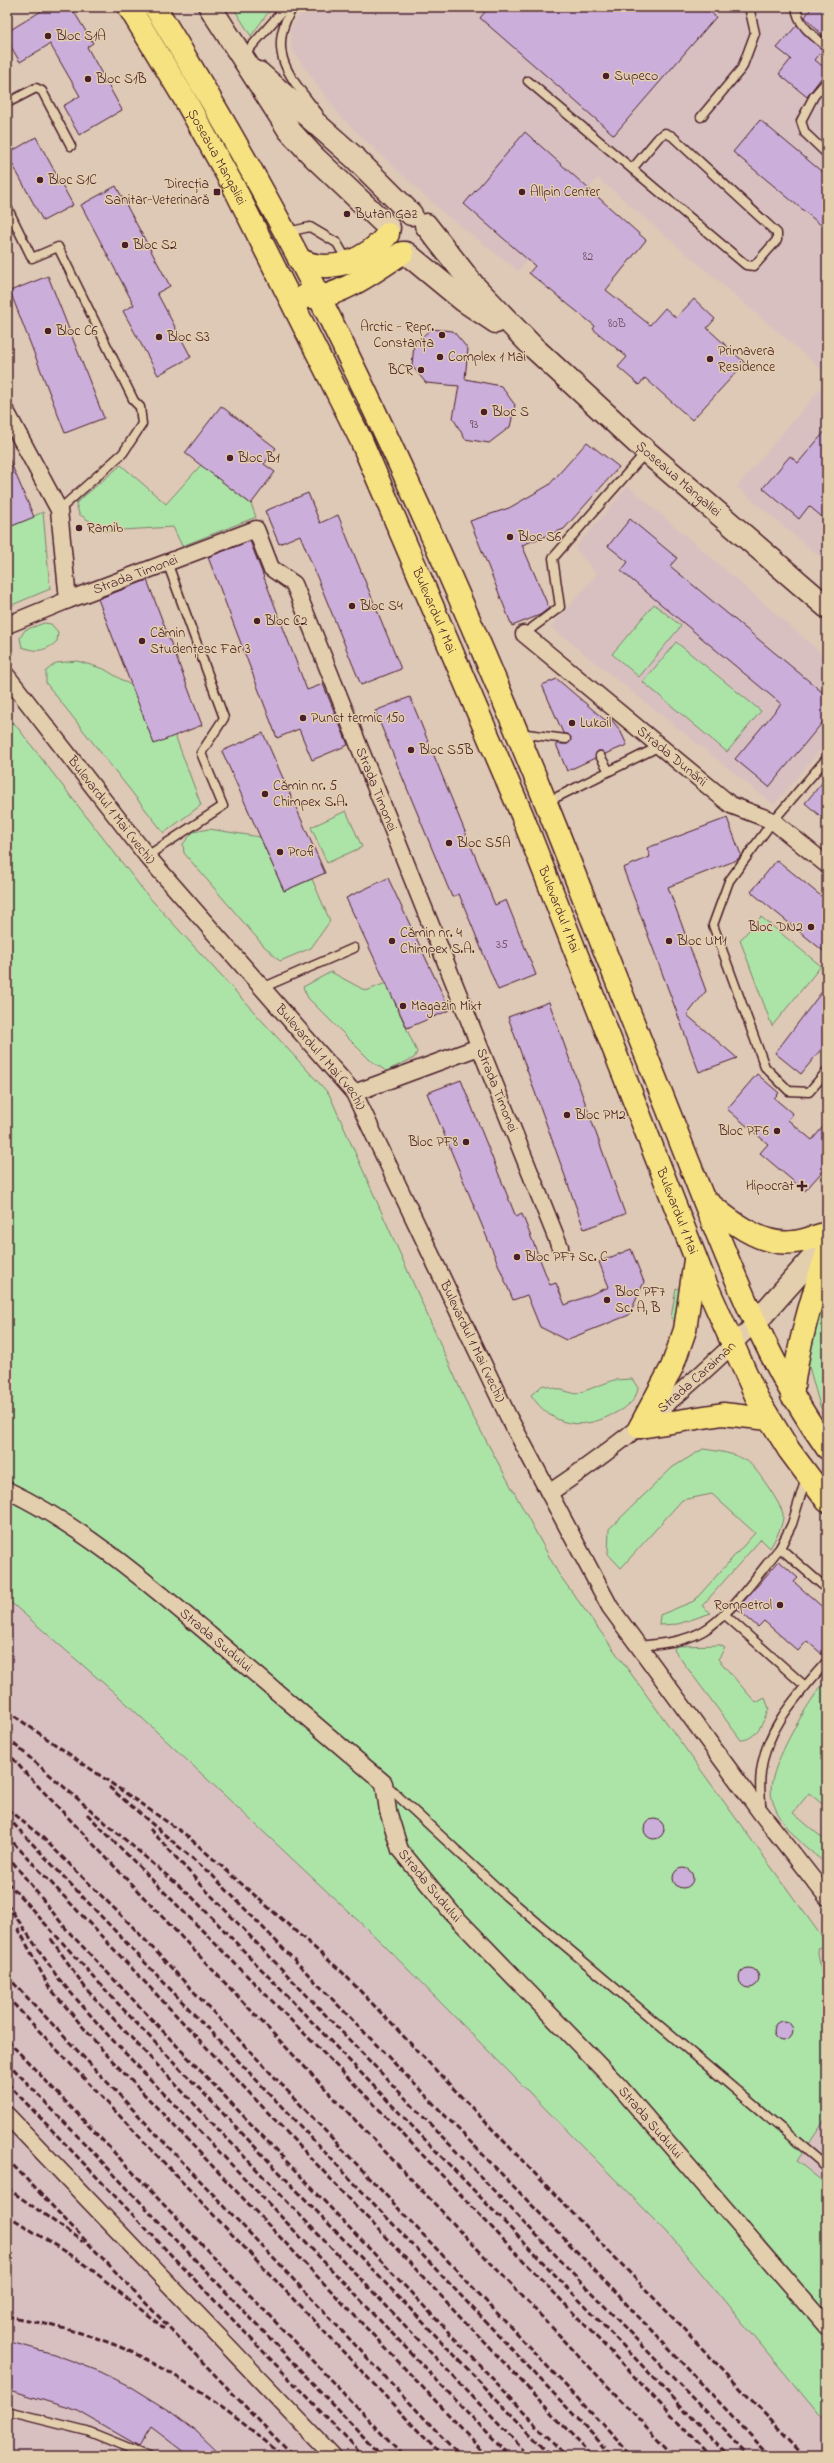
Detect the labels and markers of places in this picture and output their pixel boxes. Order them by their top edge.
place label: Bloc S1A [55,26,106,47]
marker: Bloc S1A [43,31,53,41]
place label: Supeco [614,66,658,87]
place label: Bloc S1B [95,69,147,90]
marker: Supeco [601,71,611,81]
marker: Bloc S1B [83,74,93,84]
place label: Bloc S1C [47,170,97,191]
place label: Direcția Sanitar-Veterinară [105,174,209,211]
marker: Bloc S1C [35,175,45,185]
place label: Allpin Center [530,182,601,203]
marker: Direcția Sanitar-Veterinară [212,187,222,197]
marker: Allpin Center [517,187,527,197]
place label: Butan Gaz [354,204,417,225]
marker: Butan Gaz [342,209,352,219]
place label: Bloc S2 [132,235,177,256]
marker: Bloc S2 [120,240,130,250]
place label: Arctic - Repr. Constanța [360,317,434,354]
place label: Bloc C6 [55,321,98,342]
marker: Bloc C6 [43,326,53,336]
place label: Bloc S3 [166,327,210,348]
marker: Arctic - Repr. Constanța [437,330,447,340]
marker: Bloc S3 [154,332,164,342]
place label: Primavera Residence [718,341,776,378]
place label: Complex 1 Mai [448,347,526,368]
marker: Complex 1 Mai [435,352,445,362]
marker: Primavera Residence [705,354,715,364]
place label: BCR [387,360,413,381]
marker: BCR [416,365,426,375]
place label: Bloc S [491,402,529,423]
marker: Bloc S [479,407,489,417]
place label: Bloc B1 [237,448,280,469]
marker: Bloc B1 [225,453,235,463]
place label: Ramib [87,518,124,539]
marker: Ramib [74,523,84,533]
place label: Bloc S6 [517,527,561,548]
marker: Bloc S6 [505,532,515,542]
place label: Bloc S4 [359,596,403,617]
marker: Bloc S4 [347,601,357,611]
place label: Bloc C2 [264,611,308,632]
marker: Bloc C2 [252,616,262,626]
place label: Cămin Studențesc Far 3 [150,623,251,660]
marker: Cămin Studențesc Far 3 [137,636,147,646]
place label: Punct termic 150 [311,708,404,729]
marker: Punct termic 150 [298,713,308,723]
place label: Lukoil [580,713,611,734]
marker: Lukoil [567,718,577,728]
place label: Bloc S5B [418,740,473,761]
marker: Bloc S5B [406,745,416,755]
place label: Cămin nr. 5 Chimpex S.A. [273,776,348,813]
marker: Cămin nr. 5 Chimpex S.A. [260,789,270,799]
place label: Bloc S5A [456,833,511,854]
marker: Bloc S5A [444,838,454,848]
place label: Profi [288,842,316,863]
marker: Profi [275,847,285,857]
place label: Bloc DN2 [747,917,803,938]
marker: Bloc DN2 [806,922,816,932]
place label: Cămin nr. 4 Chimpex S.A. [400,923,475,960]
place label: Bloc UM1 [676,931,727,952]
marker: Cămin nr. 4 Chimpex S.A. [387,936,397,946]
marker: Bloc UM1 [664,936,674,946]
place label: Magazin Mixt [411,996,482,1018]
marker: Magazin Mixt [398,1001,408,1011]
place label: Bloc PM2 [574,1105,626,1126]
marker: Bloc PM2 [562,1110,572,1120]
place label: Bloc PF6 [718,1121,769,1142]
marker: Bloc PF6 [772,1126,782,1136]
place label: Bloc PF8 [407,1132,458,1153]
marker: Bloc PF8 [461,1137,471,1147]
place label: Hipocrat [746,1176,794,1197]
marker: Hipocrat [797,1181,807,1191]
place label: Bloc PF7 Sc. C [524,1247,608,1268]
marker: Bloc PF7 Sc. C [512,1252,522,1262]
place label: Bloc PF7 Sc. A, B [614,1282,665,1319]
marker: Bloc PF7 Sc. A, B [602,1295,612,1305]
place label: Rompetrol [714,1595,772,1616]
marker: Rompetrol [775,1600,785,1610]

